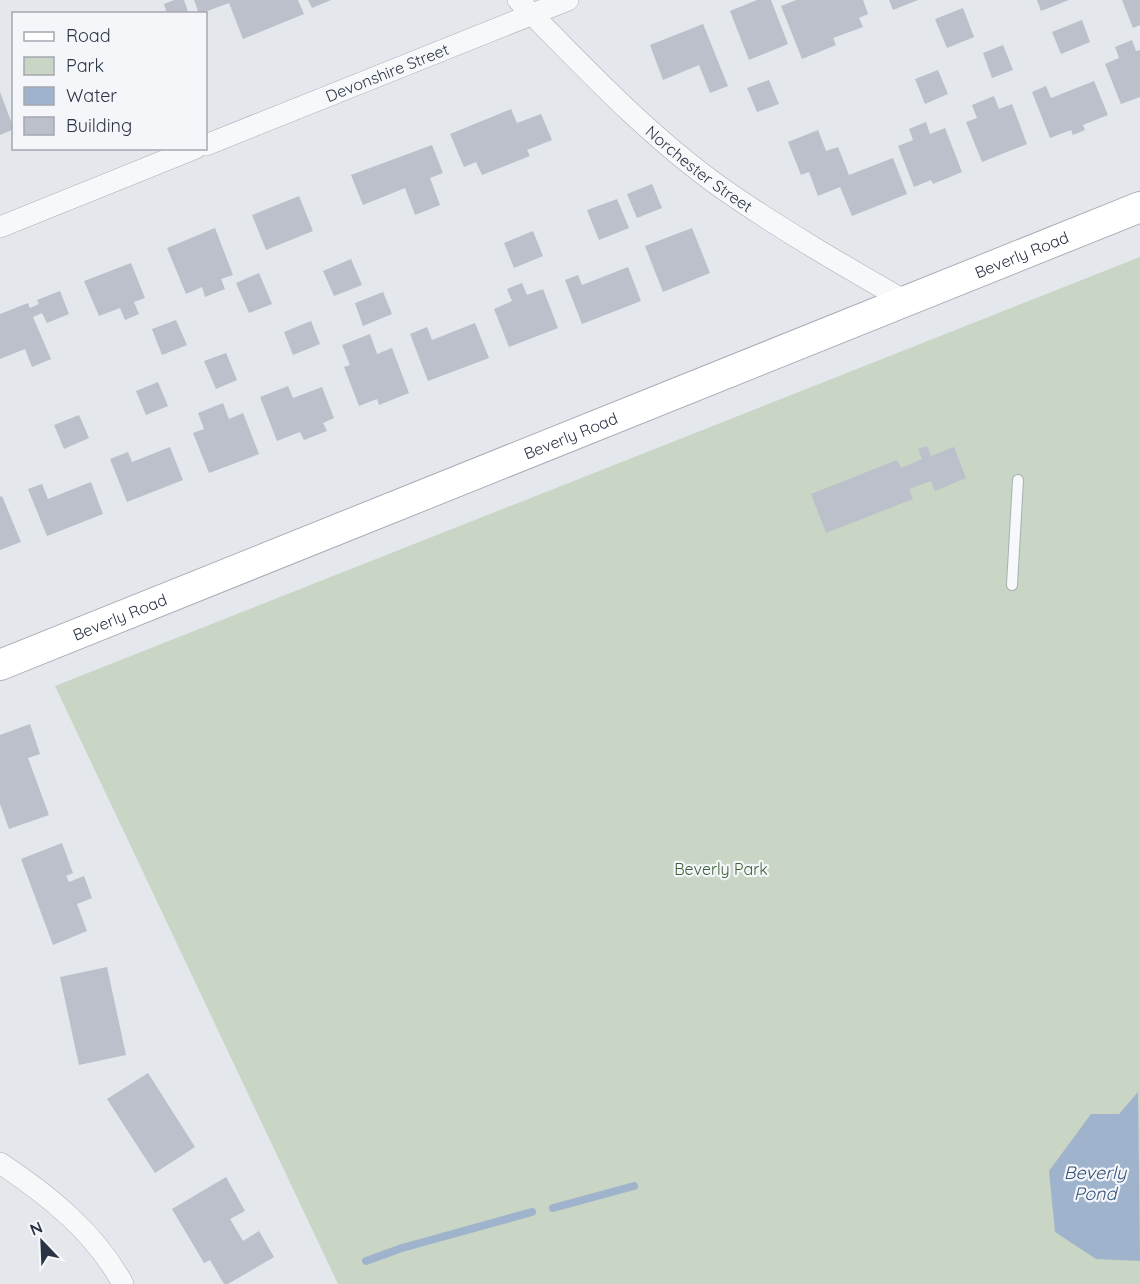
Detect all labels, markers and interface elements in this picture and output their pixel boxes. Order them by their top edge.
legend [12,12,207,150]
text: Road [66,24,111,47]
street label: Devonshire Street [323,39,452,106]
text: Park [66,54,104,77]
text: Water [66,84,117,107]
text: Building [66,114,132,137]
street label: Norchester Street [642,121,756,216]
street label: Beverly Road [972,227,1072,282]
street label: Beverly Road [521,408,621,464]
street label: Beverly Road [70,589,170,645]
park label: Beverly Park [674,859,768,879]
water label: Beverly Pond [1064,1161,1128,1205]
north arrow [12,1212,72,1272]
text: N [27,1217,45,1240]

